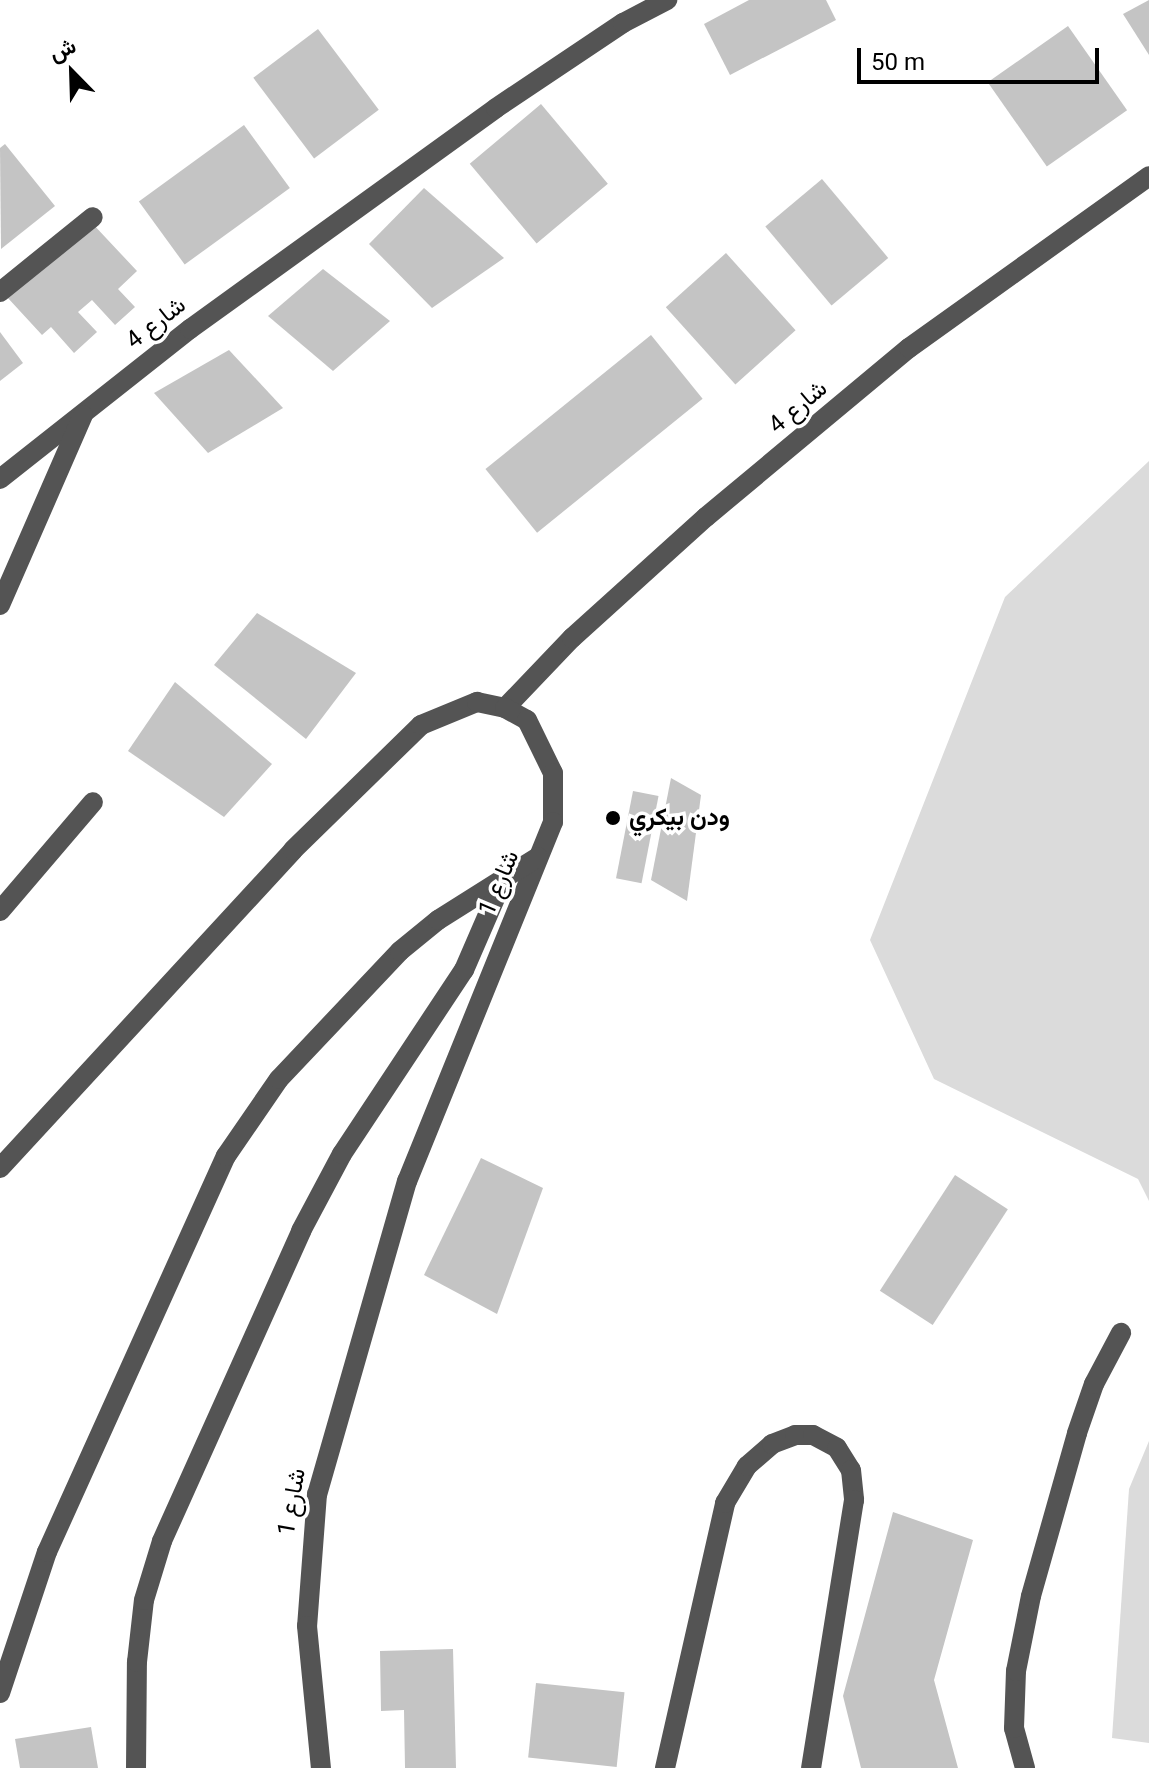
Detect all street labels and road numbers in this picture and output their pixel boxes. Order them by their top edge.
street label: شارع 4 [120,291,192,355]
street label: شارع 4 [763,374,833,440]
street label: شارع 1 [473,846,525,920]
street label: شارع 1 [272,1466,312,1538]

